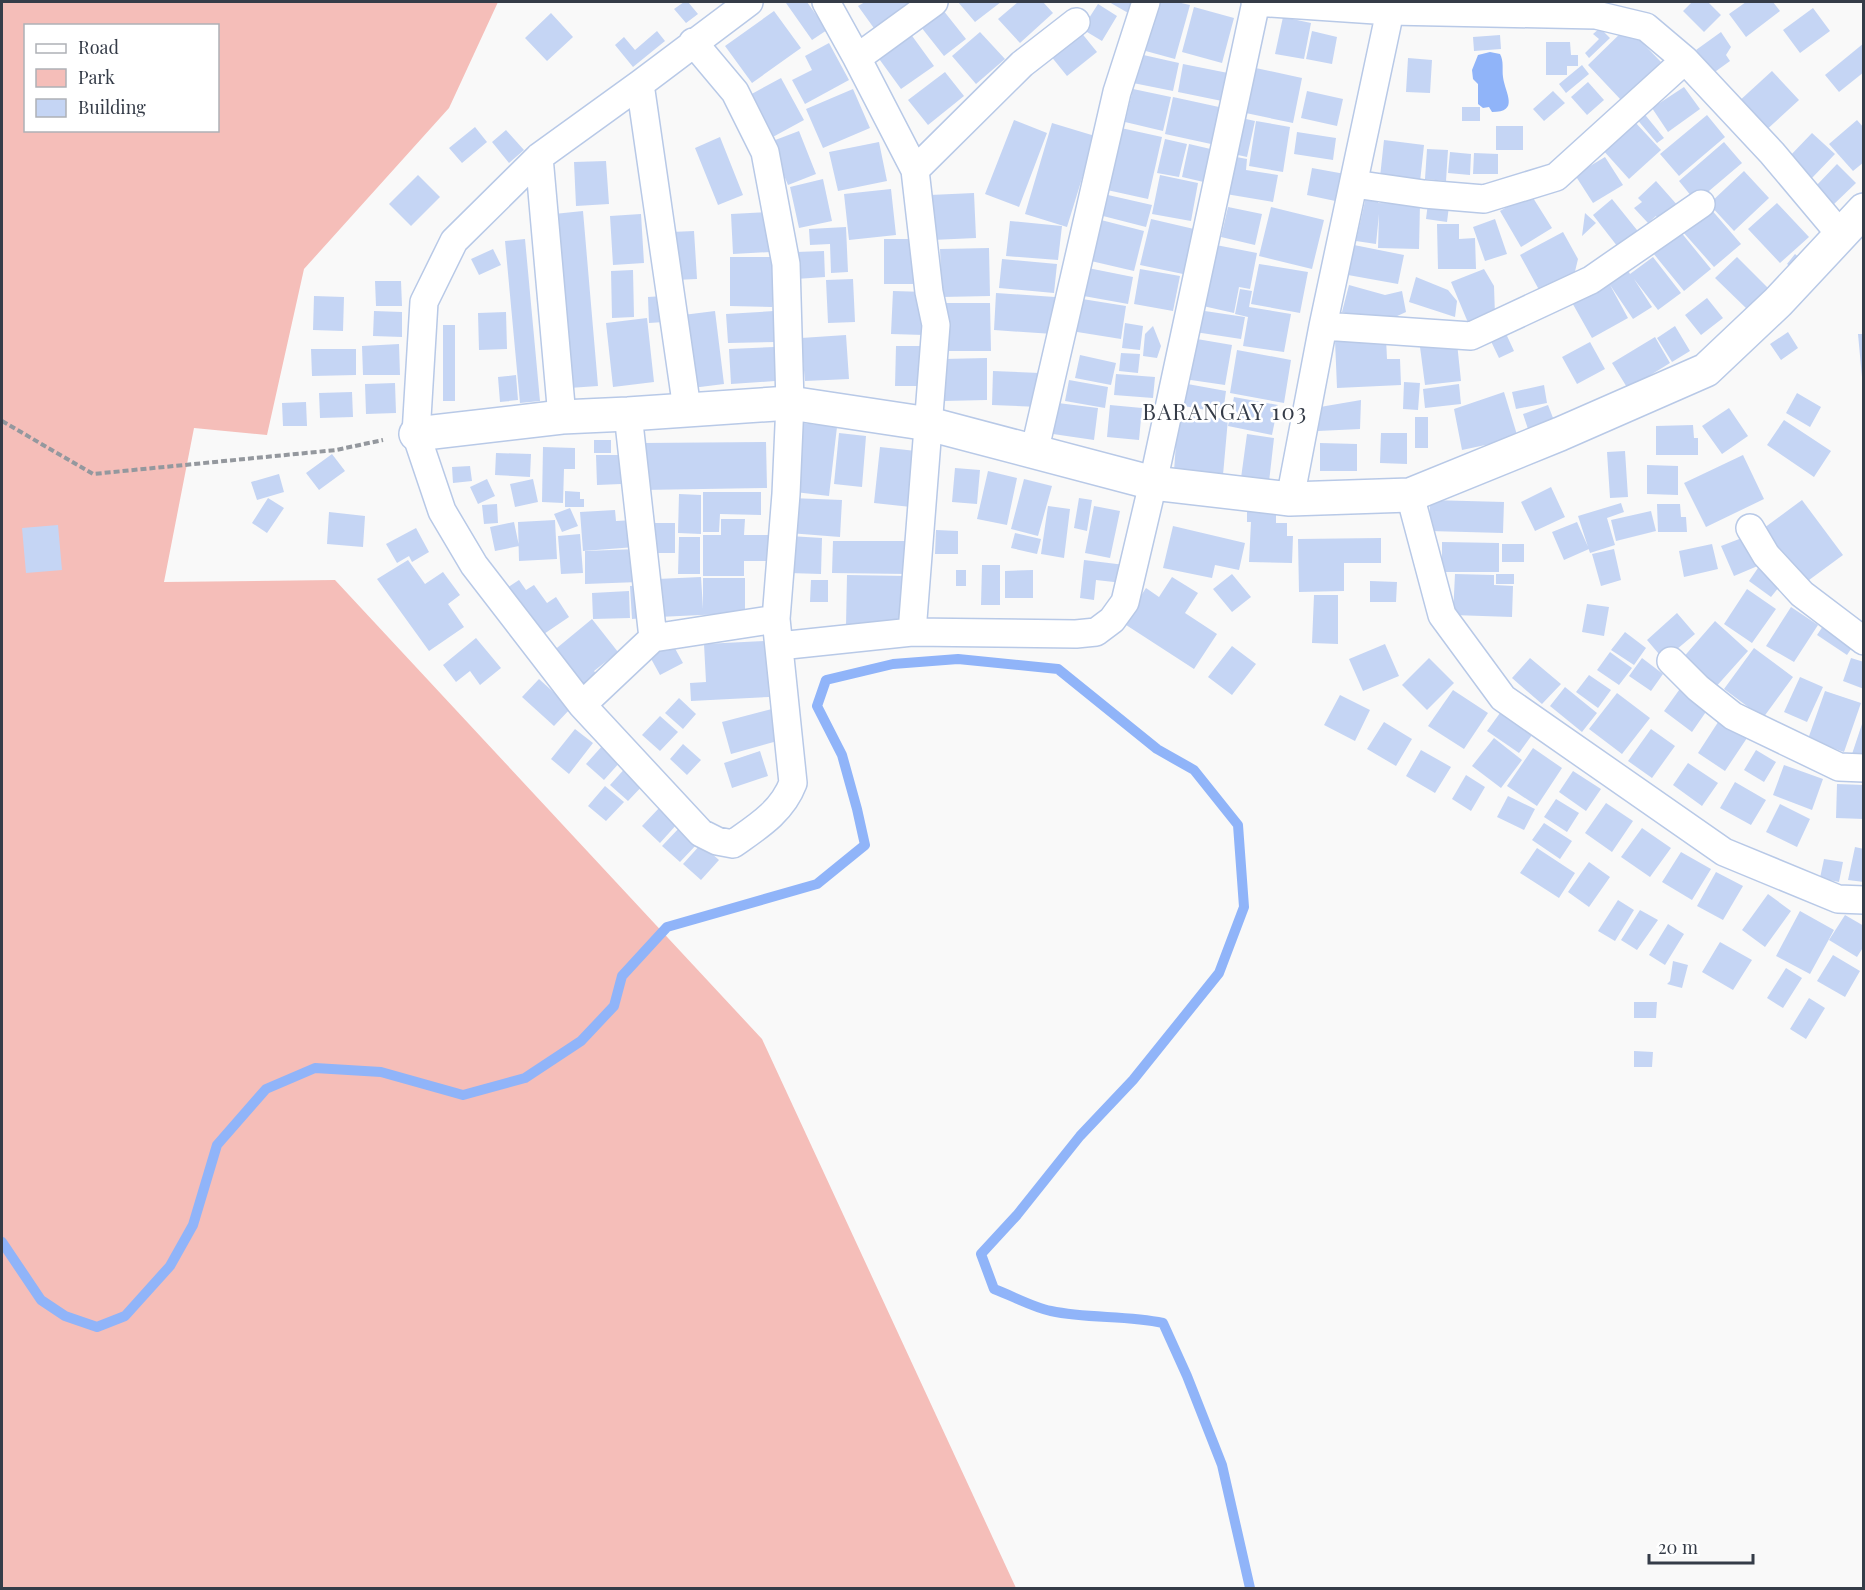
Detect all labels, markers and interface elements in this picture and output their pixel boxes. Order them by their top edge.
legend [24,24,219,132]
text: Road [78,35,119,59]
text: Park [78,65,115,89]
text: Building [78,95,146,119]
district label: BARANGAY 103 [1142,396,1308,426]
scale bar [1649,1527,1752,1565]
text: 20 m [1658,1535,1698,1559]

